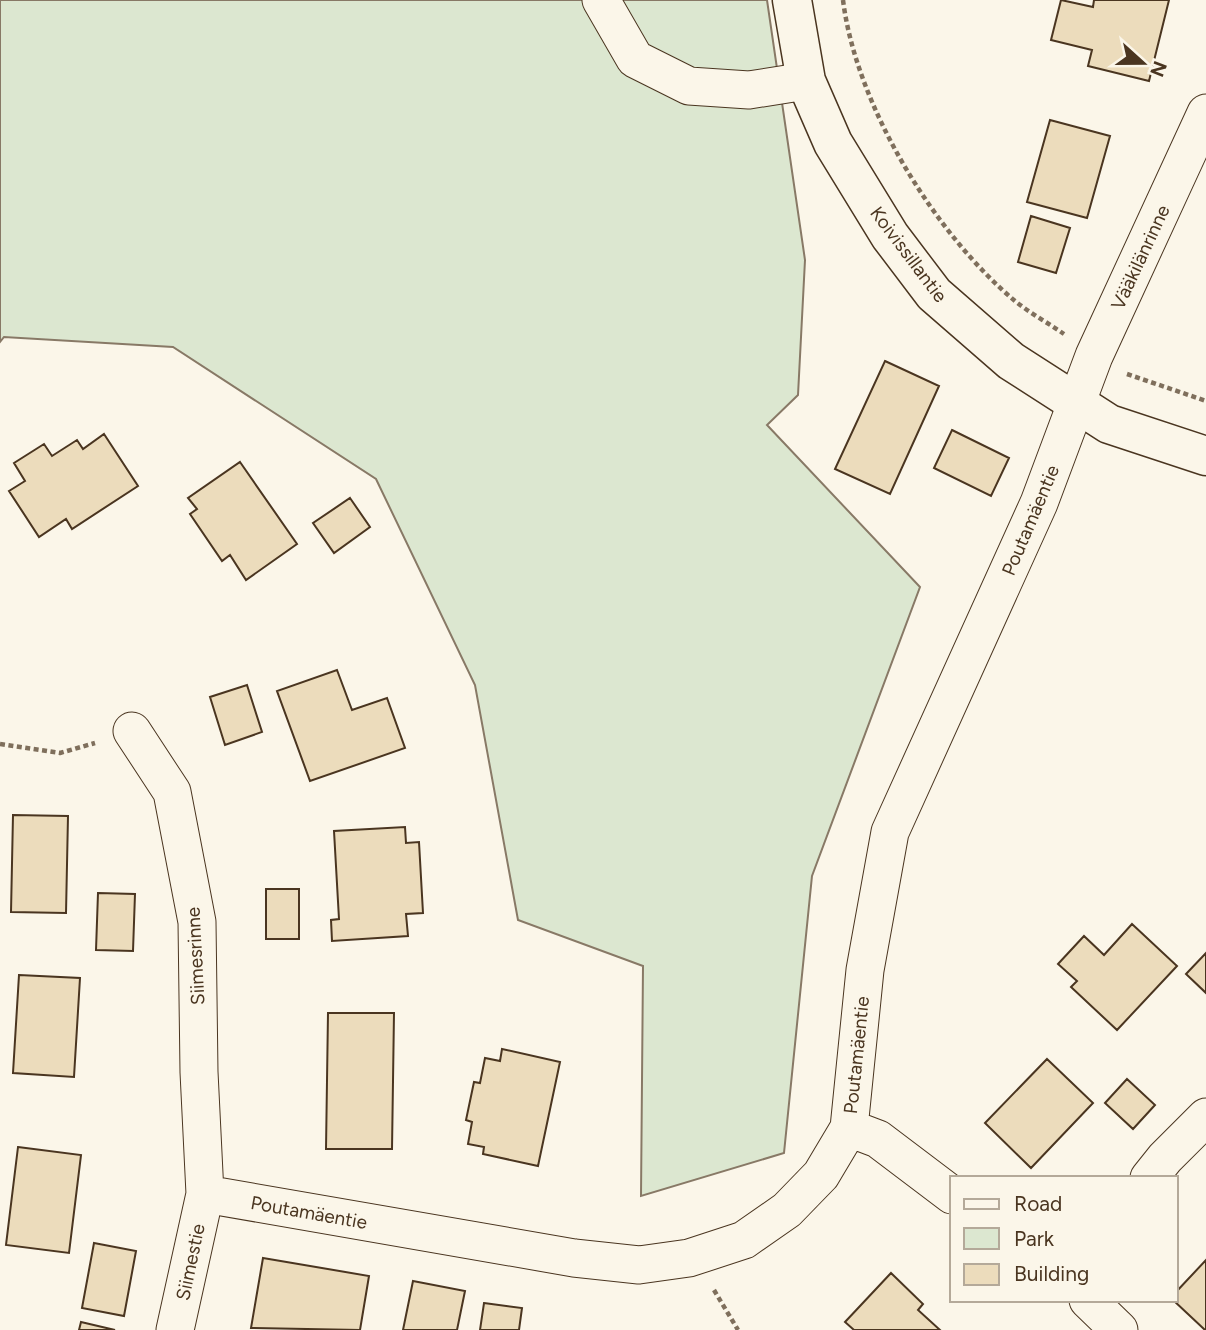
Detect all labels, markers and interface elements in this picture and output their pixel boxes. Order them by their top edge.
north arrow [1108,28,1178,98]
text: N [1145,58,1172,80]
street label: Vääkilänrinne [1106,201,1175,313]
street label: Koivissillantie [865,202,952,307]
street label: Poutamäentie [997,461,1064,579]
street label: Siimesrinne [181,906,210,1006]
street label: Poutamäentie [839,995,874,1115]
legend [950,1176,1178,1302]
street label: Poutamäentie [249,1191,369,1234]
text: Road [1014,1191,1062,1216]
street label: Siimestie [171,1222,210,1303]
text: Park [1014,1226,1055,1251]
text: Building [1014,1261,1089,1286]

